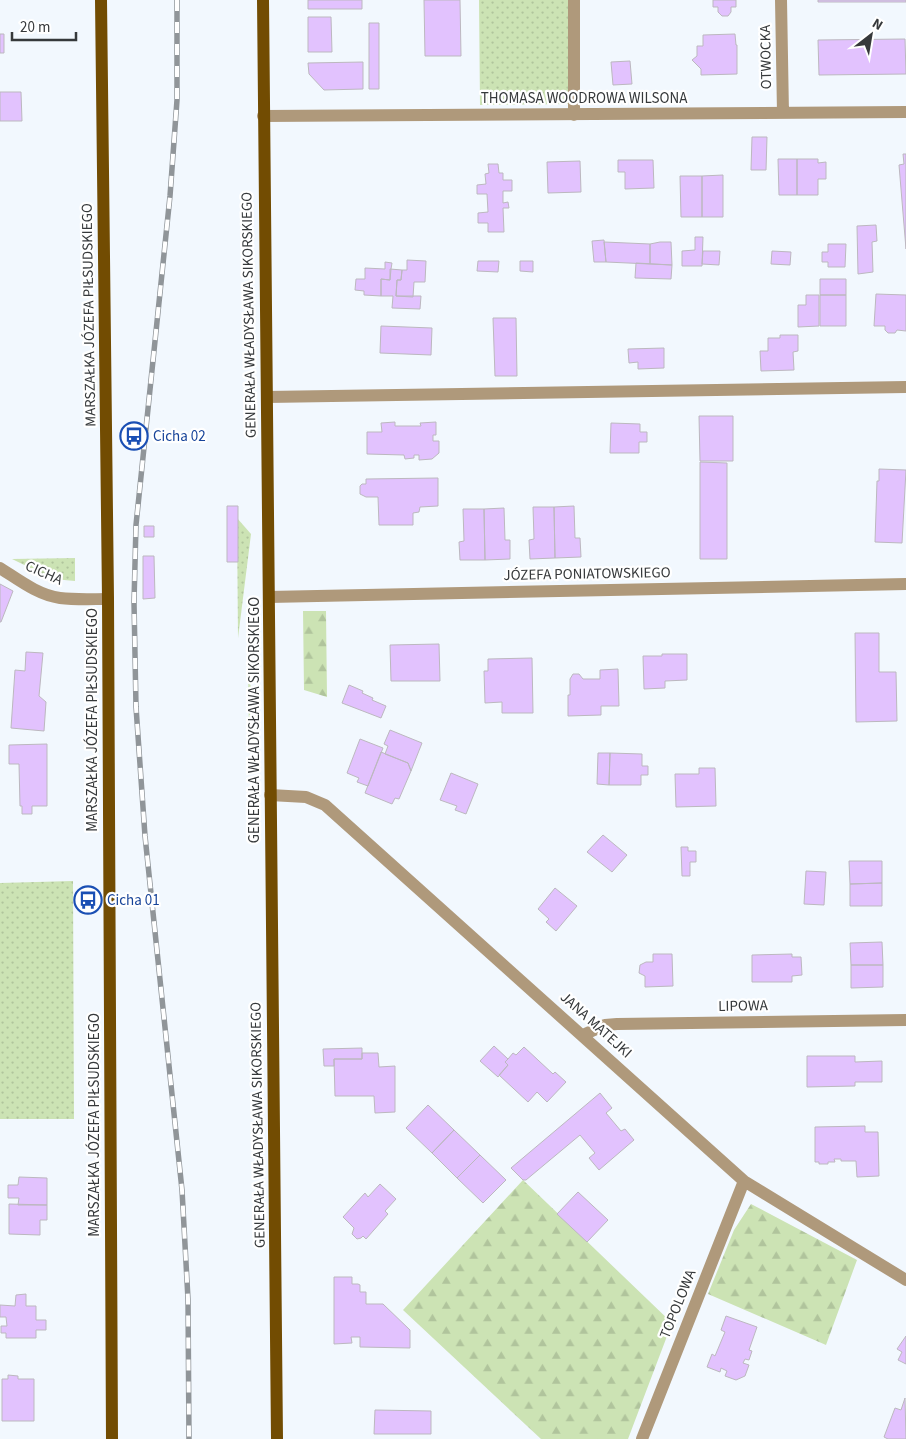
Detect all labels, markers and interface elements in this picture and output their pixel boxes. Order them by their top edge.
scale bar [12,10,76,42]
north arrow [846,10,896,60]
text: N [868,14,886,36]
text: 20 m [20,17,50,38]
street label: OTWOCKA [755,24,777,89]
street label: THOMASA WOODROWA WILSONA [481,88,688,109]
street label: GENERAŁA WŁADYSŁAWA SIKORSKIEGO [236,192,262,438]
street label: MARSZAŁKA JÓZEFA PIŁSUDSKIEGO [77,203,101,427]
bus stop icon: Cicha 02 [119,421,149,451]
place label: Cicha 02 [153,426,206,447]
street label: CICHA [22,555,67,591]
street label: JÓZEFA PONIATOWSKIEGO [503,562,671,586]
street label: GENERAŁA WŁADYSŁAWA SIKORSKIEGO [244,597,265,843]
street label: MARSZAŁKA JÓZEFA PIŁSUDSKIEGO [82,608,103,832]
bus stop icon: Cicha 01 [73,885,103,915]
place label: Cicha 01 [107,890,160,911]
street label: JANA MATEJKI [555,987,637,1063]
street label: LIPOWA [718,995,769,1017]
street label: GENERAŁA WŁADYSŁAWA SIKORSKIEGO [245,1002,271,1248]
street label: MARSZAŁKA JÓZEFA PIŁSUDSKIEGO [84,1013,105,1237]
street label: TOPOLOWA [655,1266,702,1342]

